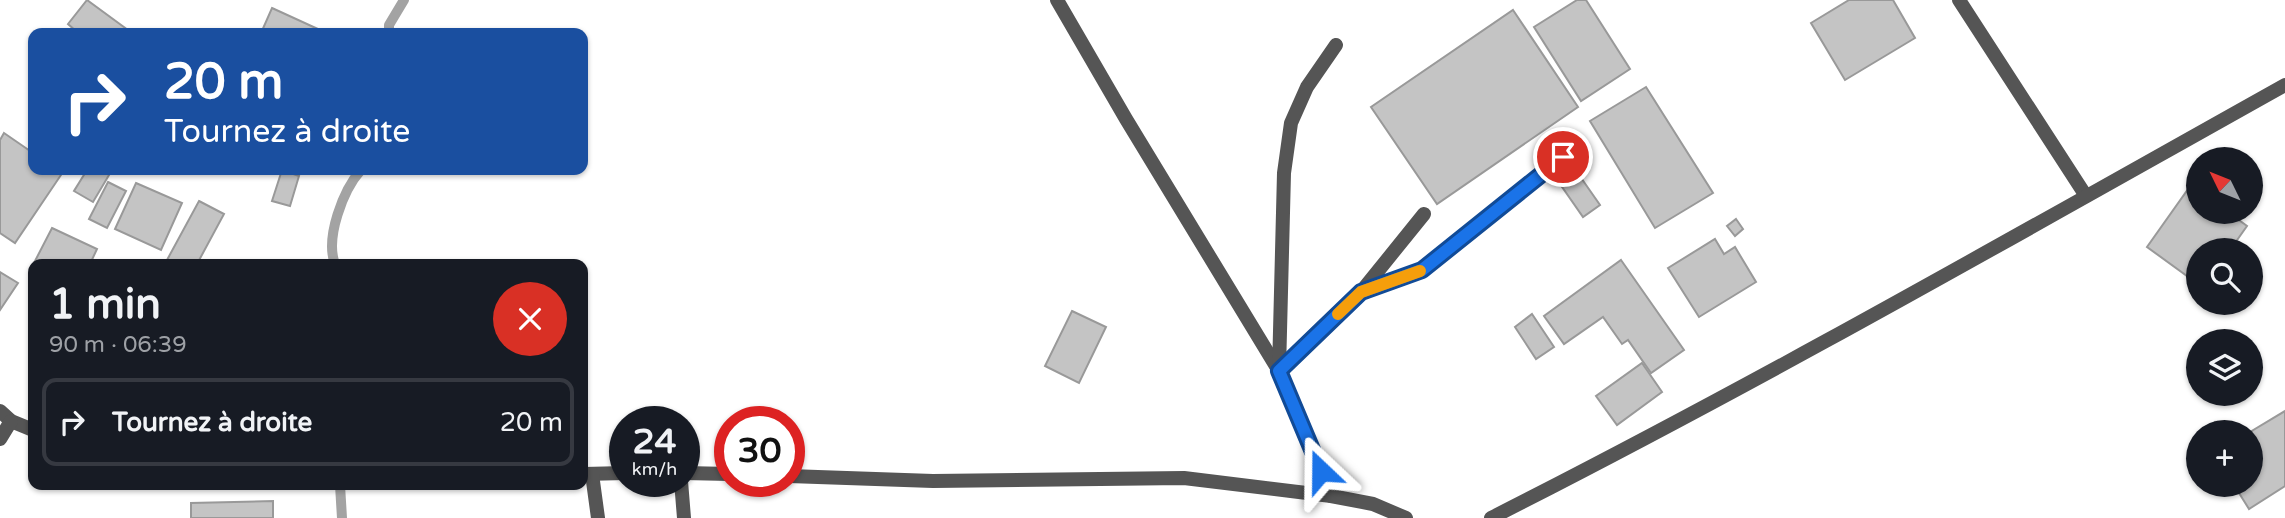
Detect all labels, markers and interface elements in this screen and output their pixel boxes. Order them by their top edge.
text: 20 m [164,53,283,112]
icon: right [49,56,140,147]
text: Tournez à droite [164,113,410,151]
pin [1533,127,1593,187]
icon: arrive [1544,138,1582,176]
north arrow [2186,147,2263,224]
map controls [2186,147,2263,497]
button: search [2186,238,2263,315]
text: 1 min [49,279,161,330]
button: close [493,282,567,356]
button: layers [2186,329,2263,406]
text: 90 m · 06:39 [49,331,187,359]
icon: right [53,403,91,441]
speed limit sign: 30 [714,406,805,497]
text: Tournez à droite [112,407,312,438]
text: 20 m [500,407,563,438]
button: + [2186,420,2263,497]
text: 24 [633,421,676,463]
position arrow [1284,434,1358,508]
text: km/h [632,458,677,480]

